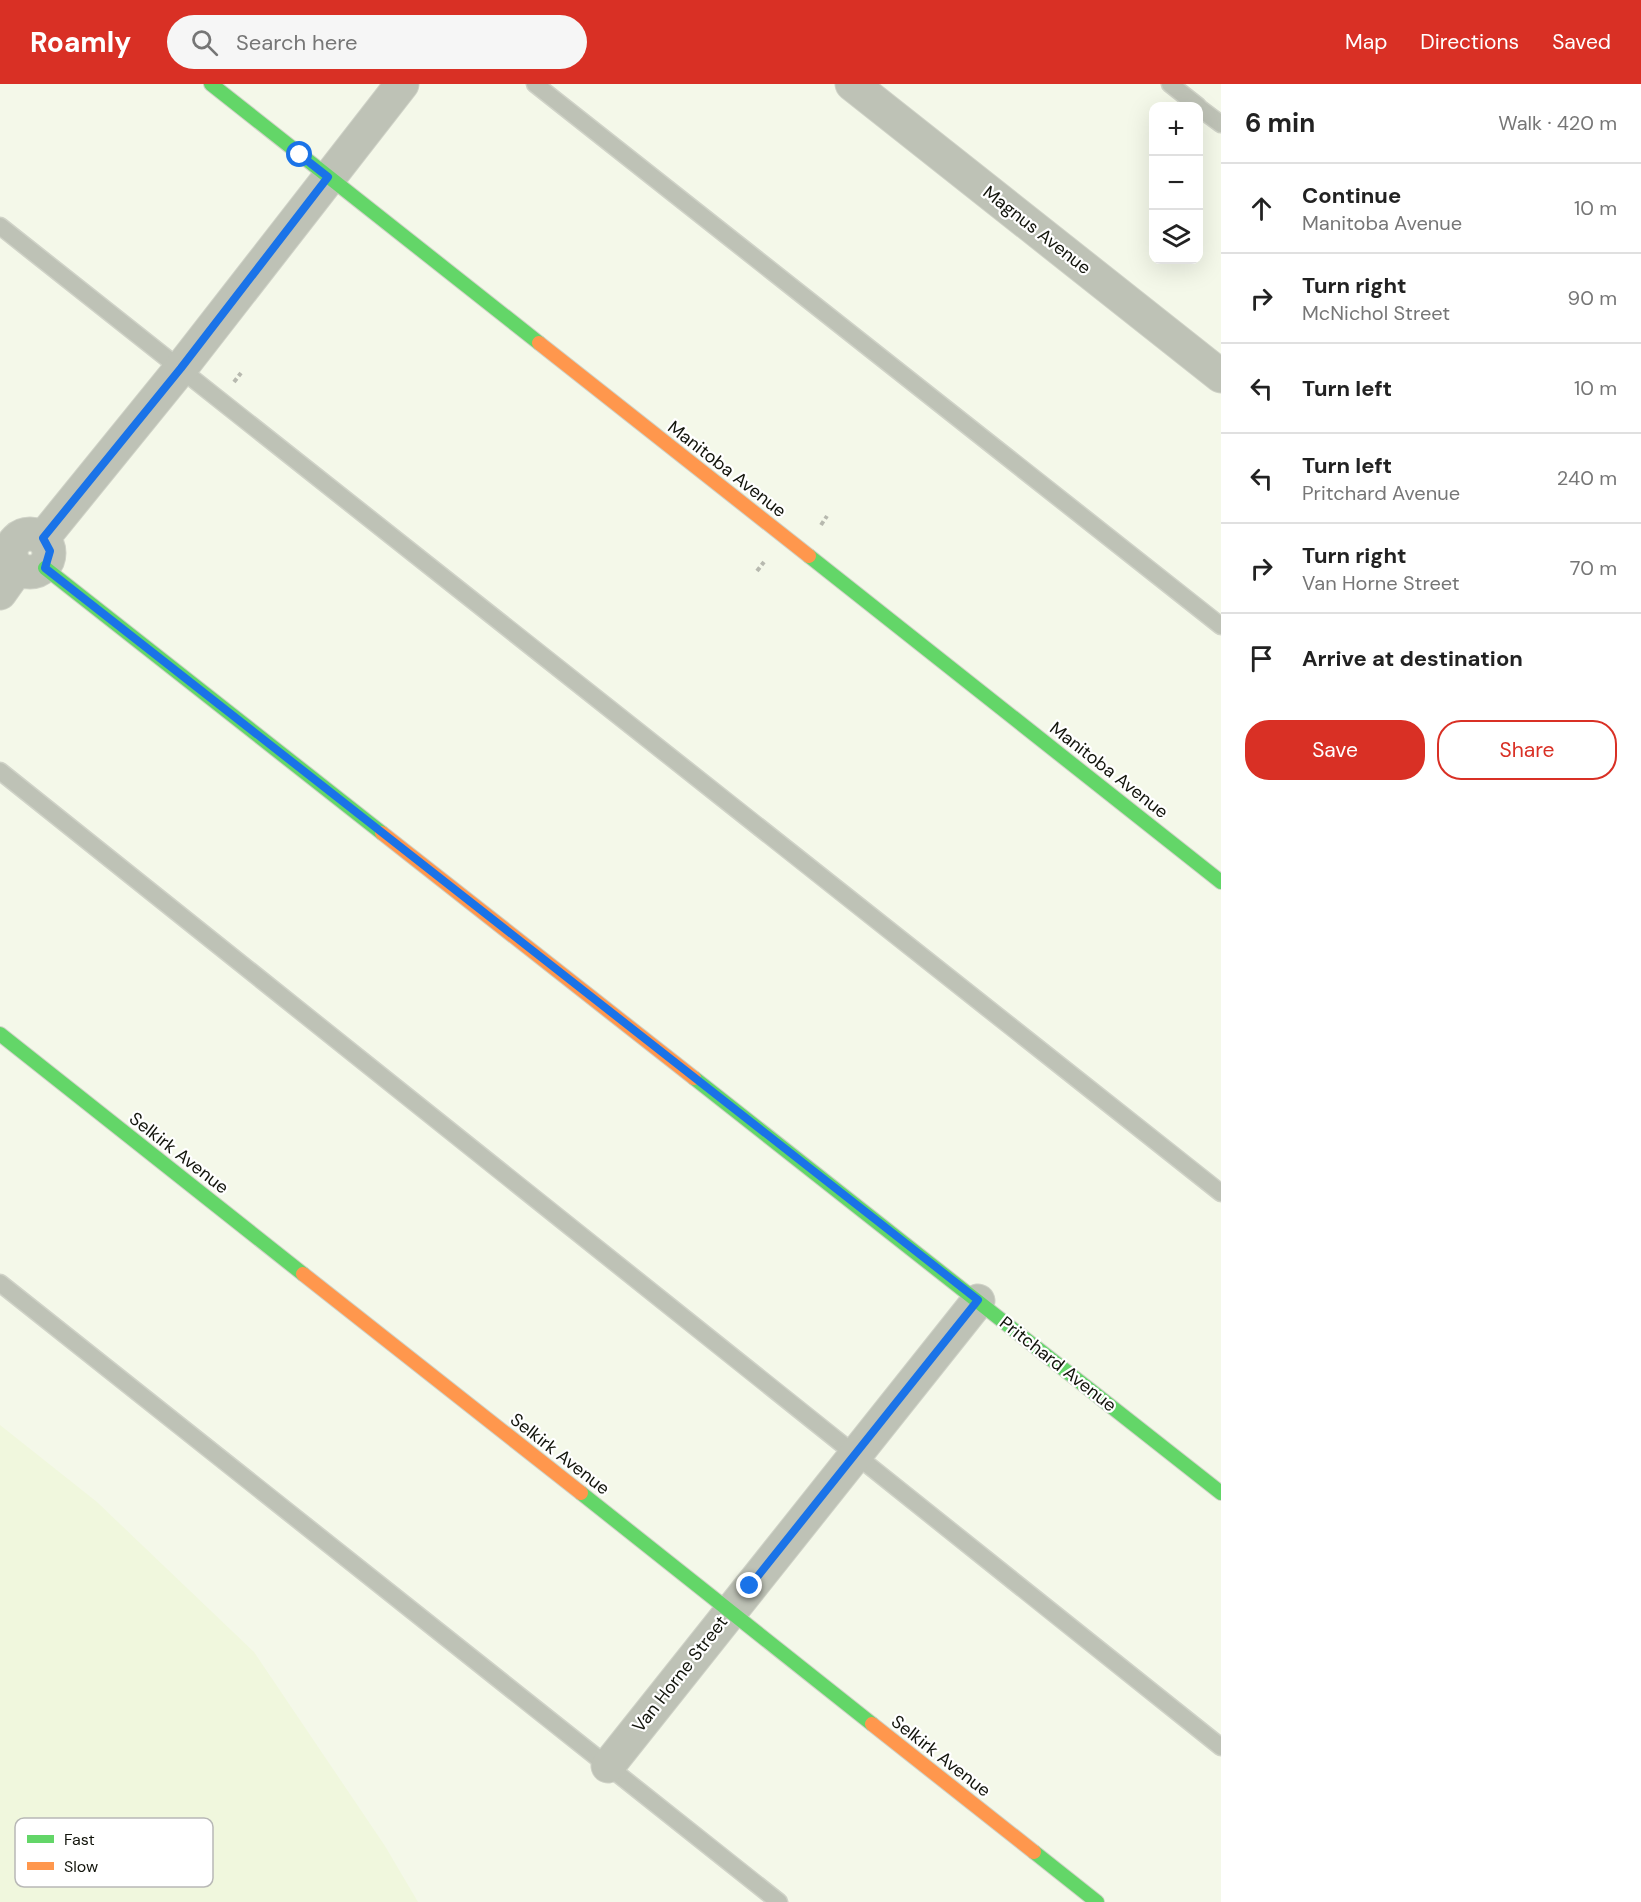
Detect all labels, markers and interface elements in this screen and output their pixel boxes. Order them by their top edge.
search box [167,15,587,69]
text: Roamly [30,24,131,61]
icon: search [188,26,221,59]
text: Search here [236,28,357,57]
text: Map [1345,28,1387,56]
text: Directions [1420,28,1519,56]
text: Saved [1552,28,1611,56]
map controls [1149,102,1203,264]
button: + [1149,102,1203,156]
text: 6 min [1245,106,1315,140]
text: Walk · 420 m [1498,110,1617,136]
route start [286,141,312,167]
button: − [1149,156,1203,210]
street label: Magnus Avenue [978,180,1096,280]
text: Continue [1302,181,1401,210]
icon: ahead [1245,192,1278,225]
text: 10 m [1574,195,1617,221]
button: layers [1149,210,1203,264]
text: Manitoba Avenue [1302,210,1462,236]
text: Turn right [1302,271,1407,300]
icon: right [1245,282,1278,315]
text: 90 m [1568,285,1617,311]
text: McNichol Street [1302,300,1450,326]
icon: left [1245,372,1278,405]
text: Turn left [1302,374,1392,403]
text: 10 m [1574,375,1617,401]
street label: Manitoba Avenue [663,415,791,523]
text: Turn left [1302,451,1392,480]
icon: left [1245,462,1278,495]
text: 240 m [1557,465,1617,491]
text: Pritchard Avenue [1302,480,1460,506]
text: Turn right [1302,541,1407,570]
icon: right [1245,552,1278,585]
text: 70 m [1570,555,1617,581]
text: Van Horne Street [1302,570,1460,596]
icon: arrive [1245,642,1278,675]
text: Arrive at destination [1302,644,1523,673]
street label: Manitoba Avenue [1045,716,1173,824]
button: Save [1245,720,1425,780]
button: Share [1437,720,1617,780]
street label: Selkirk Avenue [124,1107,234,1199]
street label: Pritchard Avenue [995,1311,1121,1417]
street label: Selkirk Avenue [505,1408,615,1500]
route end [736,1572,762,1598]
street label: Van Horne Street [627,1611,733,1737]
street label: Selkirk Avenue [886,1710,996,1802]
legend [15,1818,213,1887]
text: Fast [64,1829,95,1850]
text: Slow [64,1856,98,1877]

